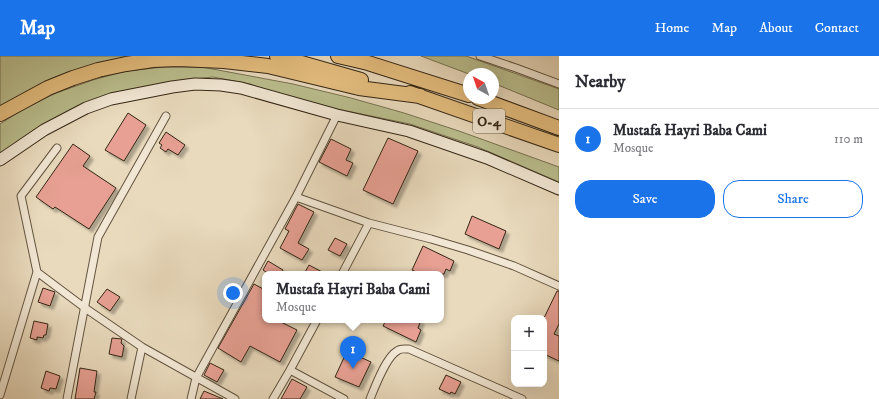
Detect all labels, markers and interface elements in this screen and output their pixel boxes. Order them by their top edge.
text: Map [20,17,55,40]
text: Home [655,19,689,37]
text: Map [711,19,737,37]
text: About [759,19,793,37]
text: Contact [815,19,859,37]
north arrow [463,68,499,104]
text: Nearby [575,71,625,93]
road number: O-4 [473,109,505,133]
text: Mustafa Hayri Baba Cami [613,121,767,140]
text: 1 [586,131,590,147]
text: 110 m [834,131,863,147]
text: Mosque [613,140,653,156]
button: Save [575,180,715,218]
button: Share [723,180,863,218]
popup [262,271,444,323]
text: Mustafa Hayri Baba Cami [276,280,430,299]
your location [223,283,243,303]
text: Mosque [276,299,316,315]
map controls [511,315,547,387]
button: + [511,315,547,351]
pin: 1 [340,336,366,369]
button: − [511,351,547,387]

